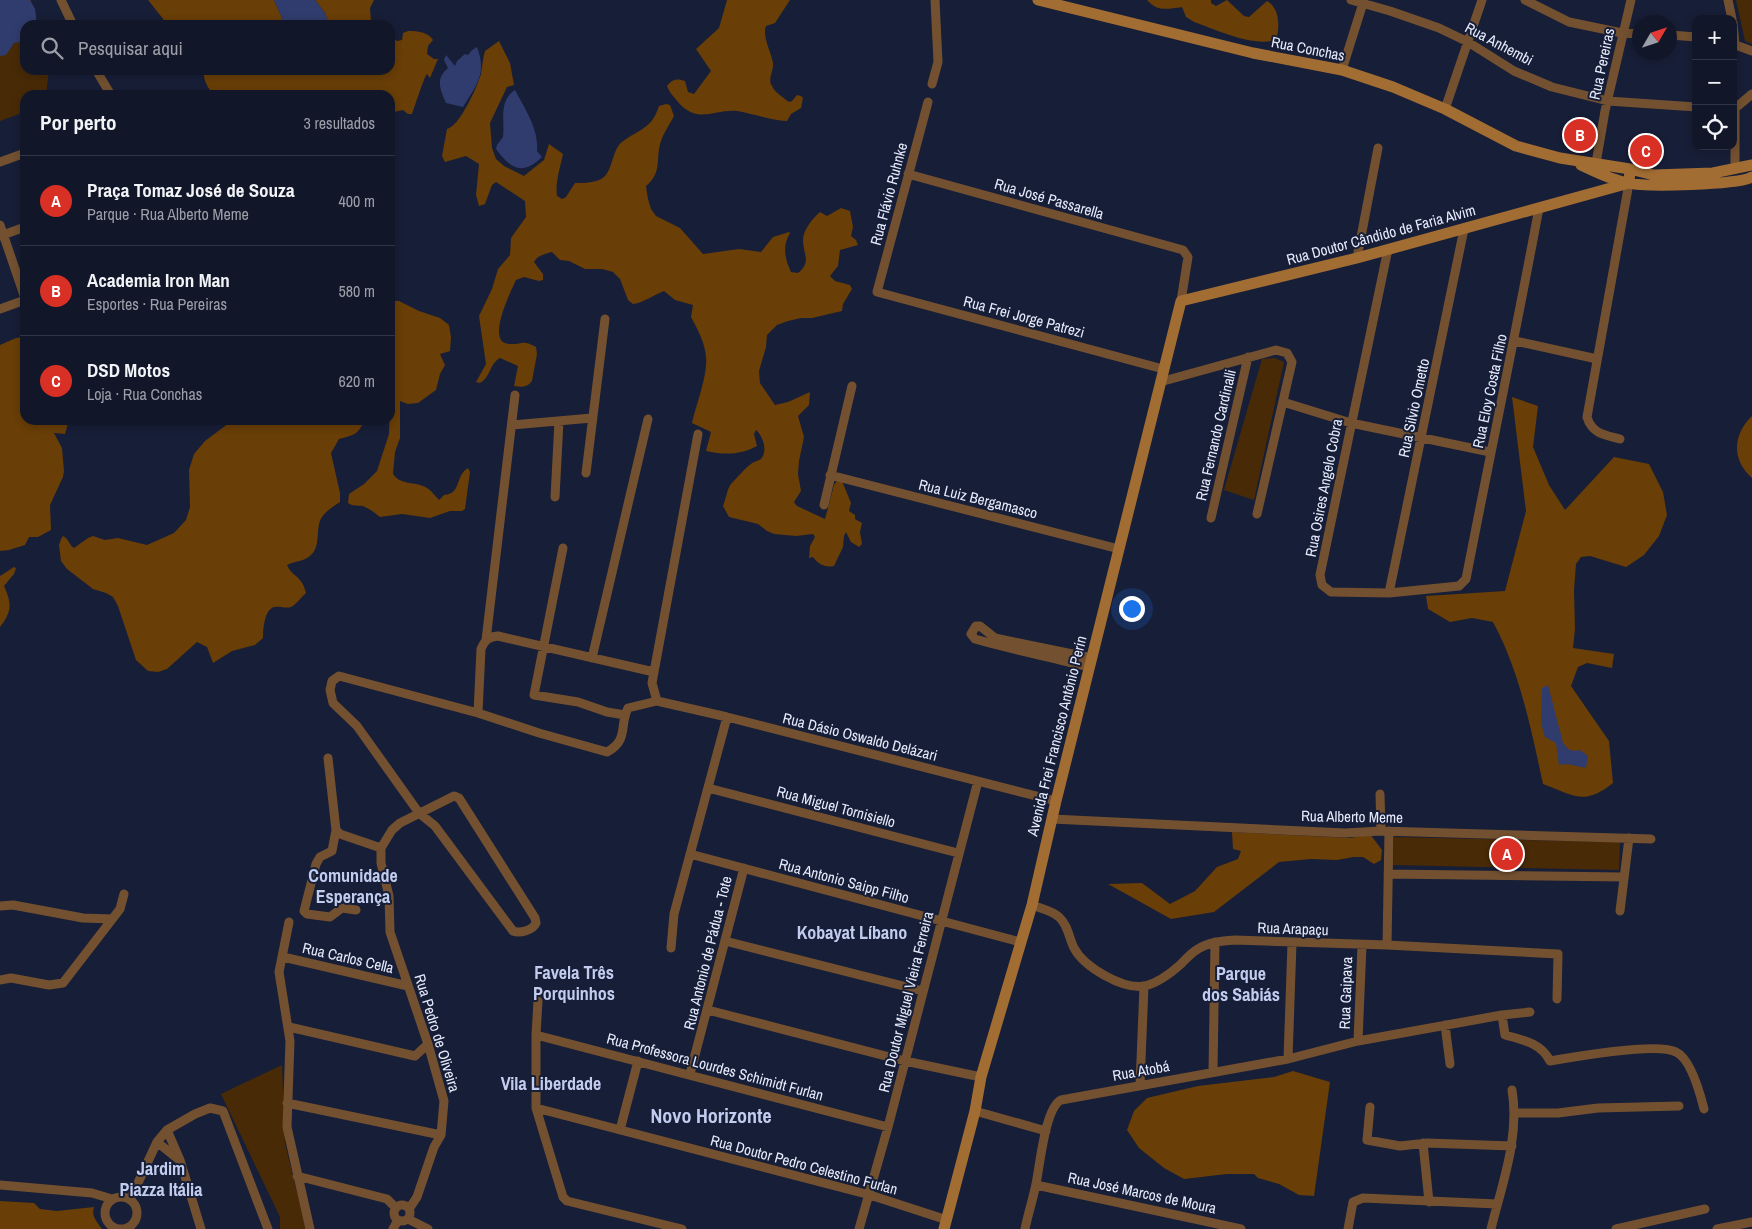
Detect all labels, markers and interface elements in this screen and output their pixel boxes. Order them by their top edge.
north arrow [1632,15,1677,60]
map controls [1692,15,1737,150]
button: + [1692,15,1737,60]
street label: Rua Anhembi [1461,17,1537,70]
search box [20,20,395,75]
street label: Rua Pereiras [1584,26,1619,102]
street label: Rua Conchas [1270,31,1347,66]
icon: search [38,34,66,62]
text: Pesquisar aqui [78,35,183,61]
button: − [1692,60,1737,105]
button: locate [1692,105,1737,150]
text: Por perto [40,108,117,137]
text: 3 resultados [304,112,375,134]
pin: B [1564,116,1596,154]
pin: C [1630,132,1662,170]
street label: Rua Flávio Ruhnke [865,140,912,247]
street label: Rua José Passarella [992,173,1106,224]
text: Praça Tomaz José de Souza [87,177,295,203]
text: A [51,190,61,212]
text: 400 m [339,190,375,212]
street label: Rua Doutor Cândido de Faria Alvim [1284,199,1478,270]
text: Parque · Rua Alberto Meme [87,203,249,225]
text: Academia Iron Man [87,267,230,293]
text: B [51,280,61,302]
text: 580 m [339,280,375,302]
street label: Rua Frei Jorge Patrezi [961,290,1087,343]
text: Esportes · Rua Pereiras [87,293,227,315]
street label: Rua Eloy Costa Filho [1467,332,1512,450]
street label: Rua Silvio Ometto [1393,356,1434,459]
text: DSD Motos [87,357,170,383]
street label: Rua Fernando Cardinalli [1190,367,1241,503]
text: C [51,370,61,392]
text: 620 m [339,370,375,392]
text: Loja · Rua Conchas [87,383,202,405]
street label: Rua Osires Angelo Cobra [1300,417,1347,559]
street label: Rua Luiz Bergamasco [917,474,1040,523]
your location [1119,596,1145,622]
street label: Avenida Frei Francisco Antônio Perin [1021,634,1092,839]
street label: Rua Dásio Oswaldo Delázari [781,707,940,766]
street label: Rua Miguel Tornisiello [774,781,898,833]
street label: Rua Alberto Meme [1301,805,1403,828]
pin: A [1491,835,1523,873]
street label: Rua Antonio Saipp Filho [777,853,912,908]
district label: Comunidade Esperança [308,863,398,909]
street label: Rua Antonio de Pádua - Tote [678,874,737,1032]
street label: Rua Doutor Miguel Vieira Ferreira [873,909,938,1095]
street label: Rua Arapaçu [1257,917,1329,940]
district label: Kobayat Líbano [797,920,907,945]
street label: Rua Carlos Cella [300,937,396,978]
street label: Rua Gaipava [1334,956,1357,1030]
district label: Favela Três Porquinhos [533,960,615,1006]
district label: Parque dos Sabiás [1202,961,1280,1007]
street label: Rua Pedro de Oliveira [410,971,465,1095]
street label: Rua Professora Lourdes Schimidt Furlan [604,1027,826,1106]
street label: Rua Atobá [1111,1055,1171,1086]
district label: Vila Liberdade [501,1071,601,1096]
district label: Novo Horizonte [650,1102,772,1129]
street label: Rua Doutor Pedro Celestino Furlan [708,1129,900,1200]
district label: Jardim Piazza Itália [120,1156,203,1202]
street label: Rua José Marcos de Moura [1066,1167,1218,1219]

